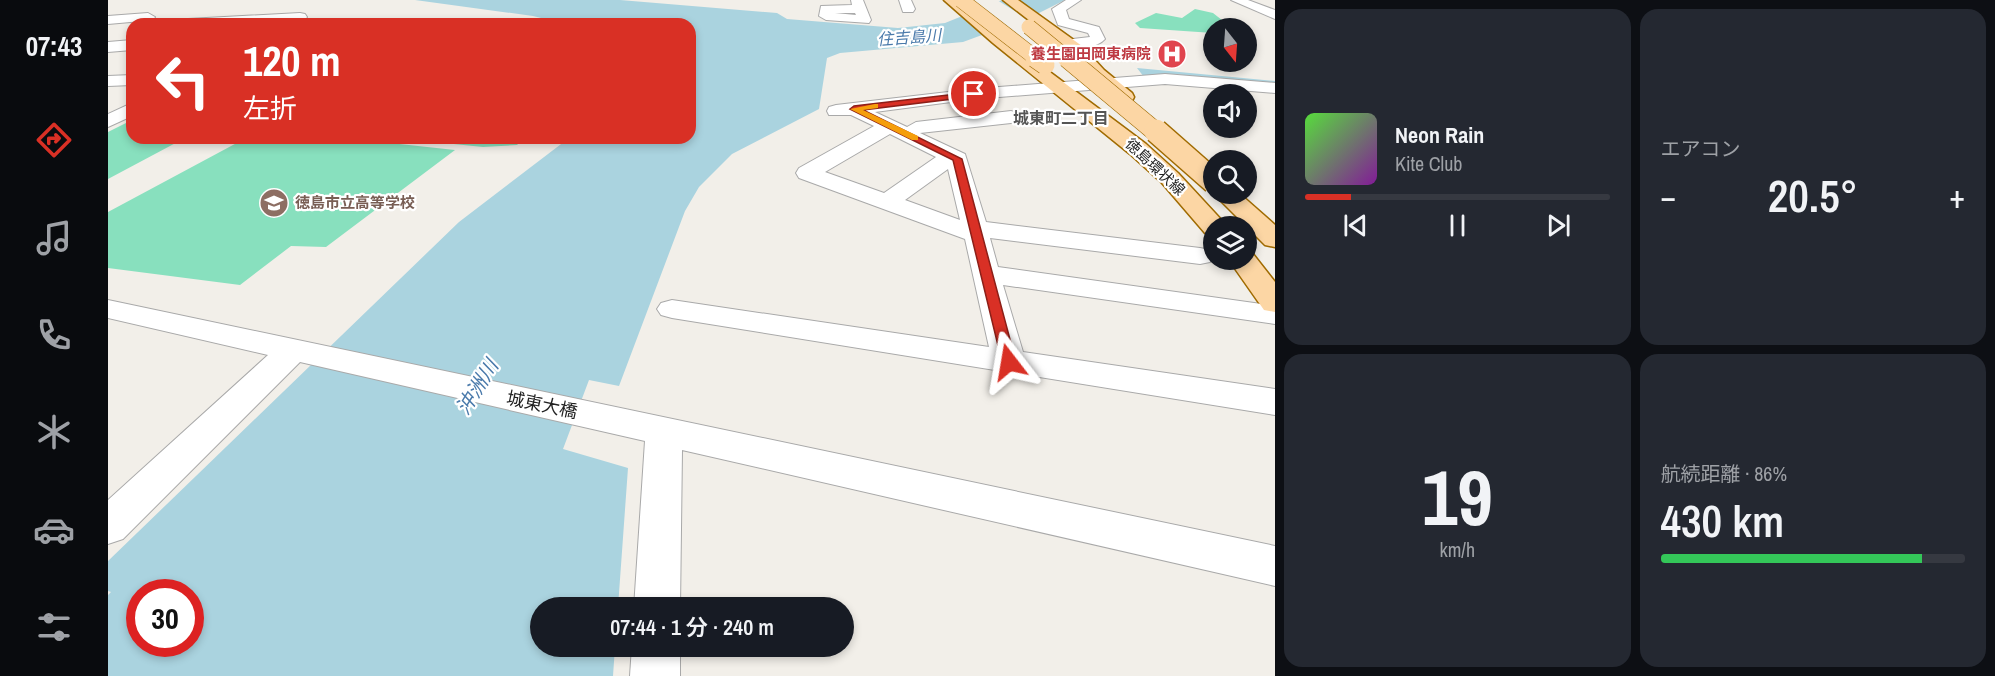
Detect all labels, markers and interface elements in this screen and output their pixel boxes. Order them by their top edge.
north arrow [1203,18,1257,72]
map controls [1203,18,1257,270]
water label: 住吉島川 [876,24,944,50]
text: 07:43 [26,28,82,64]
text: 120 m [243,33,341,89]
hospital icon: 養生園田岡東病院 [1156,38,1188,70]
icon: left [144,42,222,120]
place label: 養生園田岡東病院 [1031,43,1151,64]
pin [948,68,999,119]
icon: arrive [957,77,990,110]
button: sound [1203,84,1257,138]
text: 左折 [243,90,297,126]
district label: 城東町二丁目 [1013,107,1109,129]
icon: directions [33,119,75,161]
text: Neon Rain [1395,120,1484,150]
street label: 徳島環状線 [1121,133,1190,200]
text: エアコン [1661,135,1741,162]
button: search [1203,150,1257,204]
text: Kite Club [1395,150,1462,177]
text: 20.5° [1768,165,1858,226]
text: − [1661,174,1676,218]
text: + [1949,174,1965,218]
school or university icon: 徳島市立高等学校 [258,187,290,219]
place label: 徳島市立高等学校 [295,192,415,213]
icon: previous [1339,209,1372,242]
icon: pause [1441,209,1474,242]
icon: next [1542,209,1575,242]
button: layers [1203,216,1257,270]
icon: music [33,217,75,259]
icon: phone [33,314,75,356]
position arrow [977,330,1041,394]
water label: 沖洲川 [449,352,505,419]
street label: 城東大橋 [504,385,580,424]
icon: climate [33,411,75,453]
text: 19 [1422,444,1493,549]
text: 航続距離 · 86% [1661,460,1787,487]
text: 430 km [1661,490,1784,551]
icon: car [33,509,75,551]
text: km/h [1439,536,1475,563]
speed limit sign: 30 [126,579,204,657]
icon: filters [33,606,75,648]
text: 07:44 · 1 分 · 240 m [610,612,774,642]

